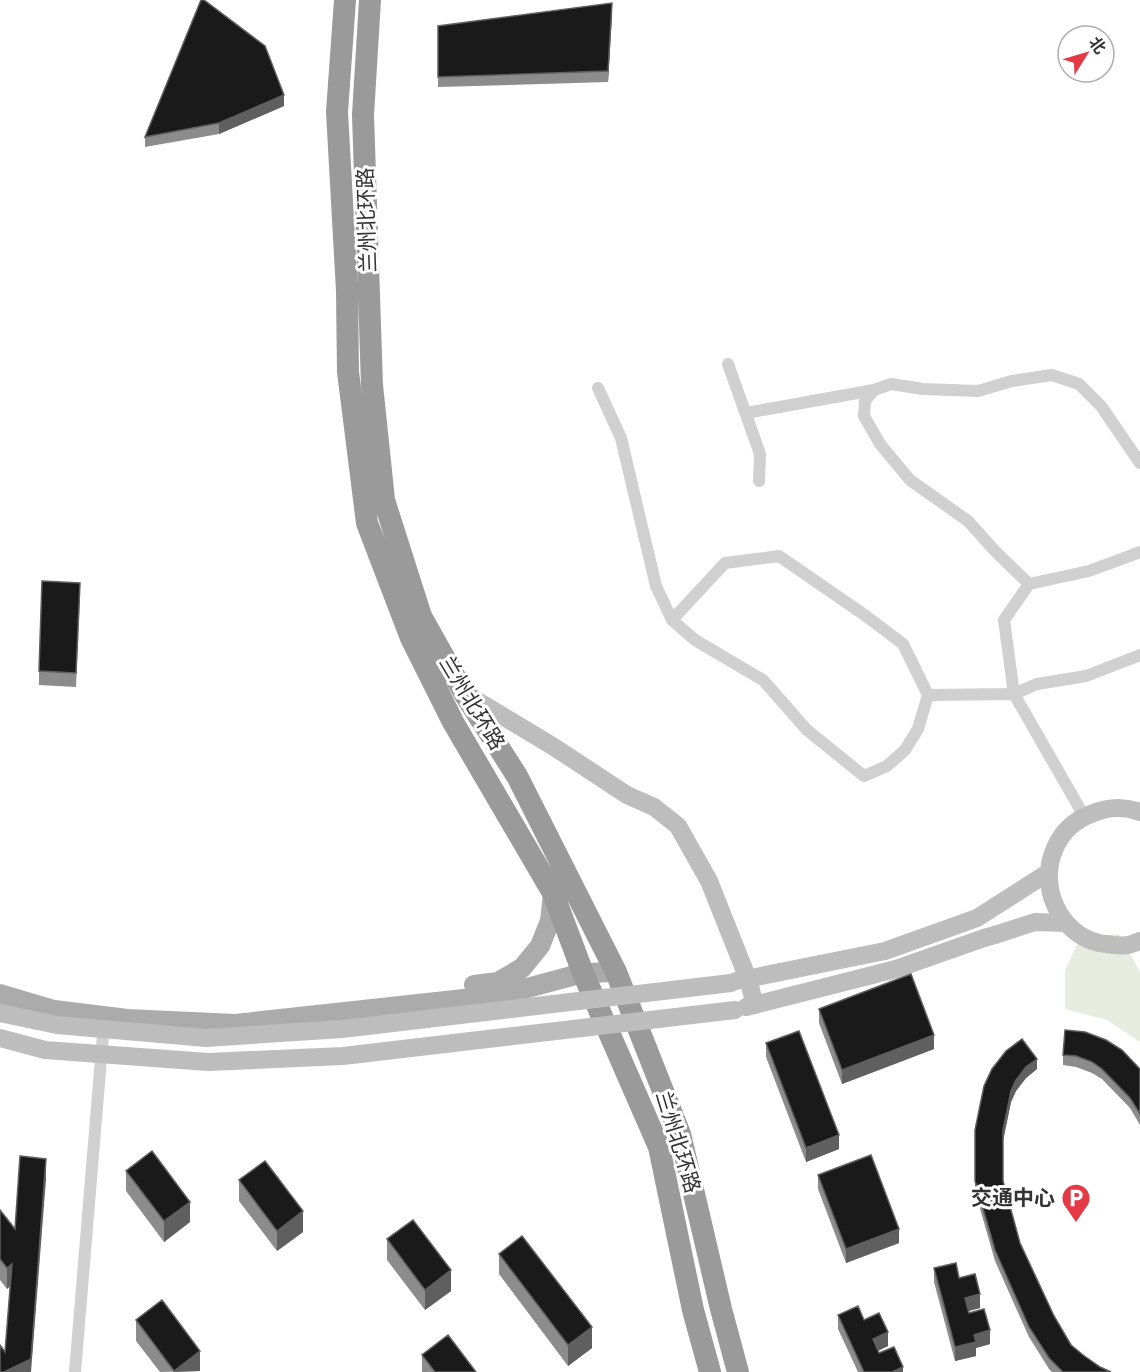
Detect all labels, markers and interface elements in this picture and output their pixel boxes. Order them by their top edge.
north arrow [1056,24,1116,84]
text: 北 [1085,33,1110,57]
street label: 兰州北环路 [352,167,382,273]
street label: 兰州北环路 [434,651,510,755]
street label: 兰州北环路 [650,1088,706,1196]
parking icon: 交通中心 [1060,1182,1092,1224]
place label: 交通中心 [971,1185,1055,1211]

